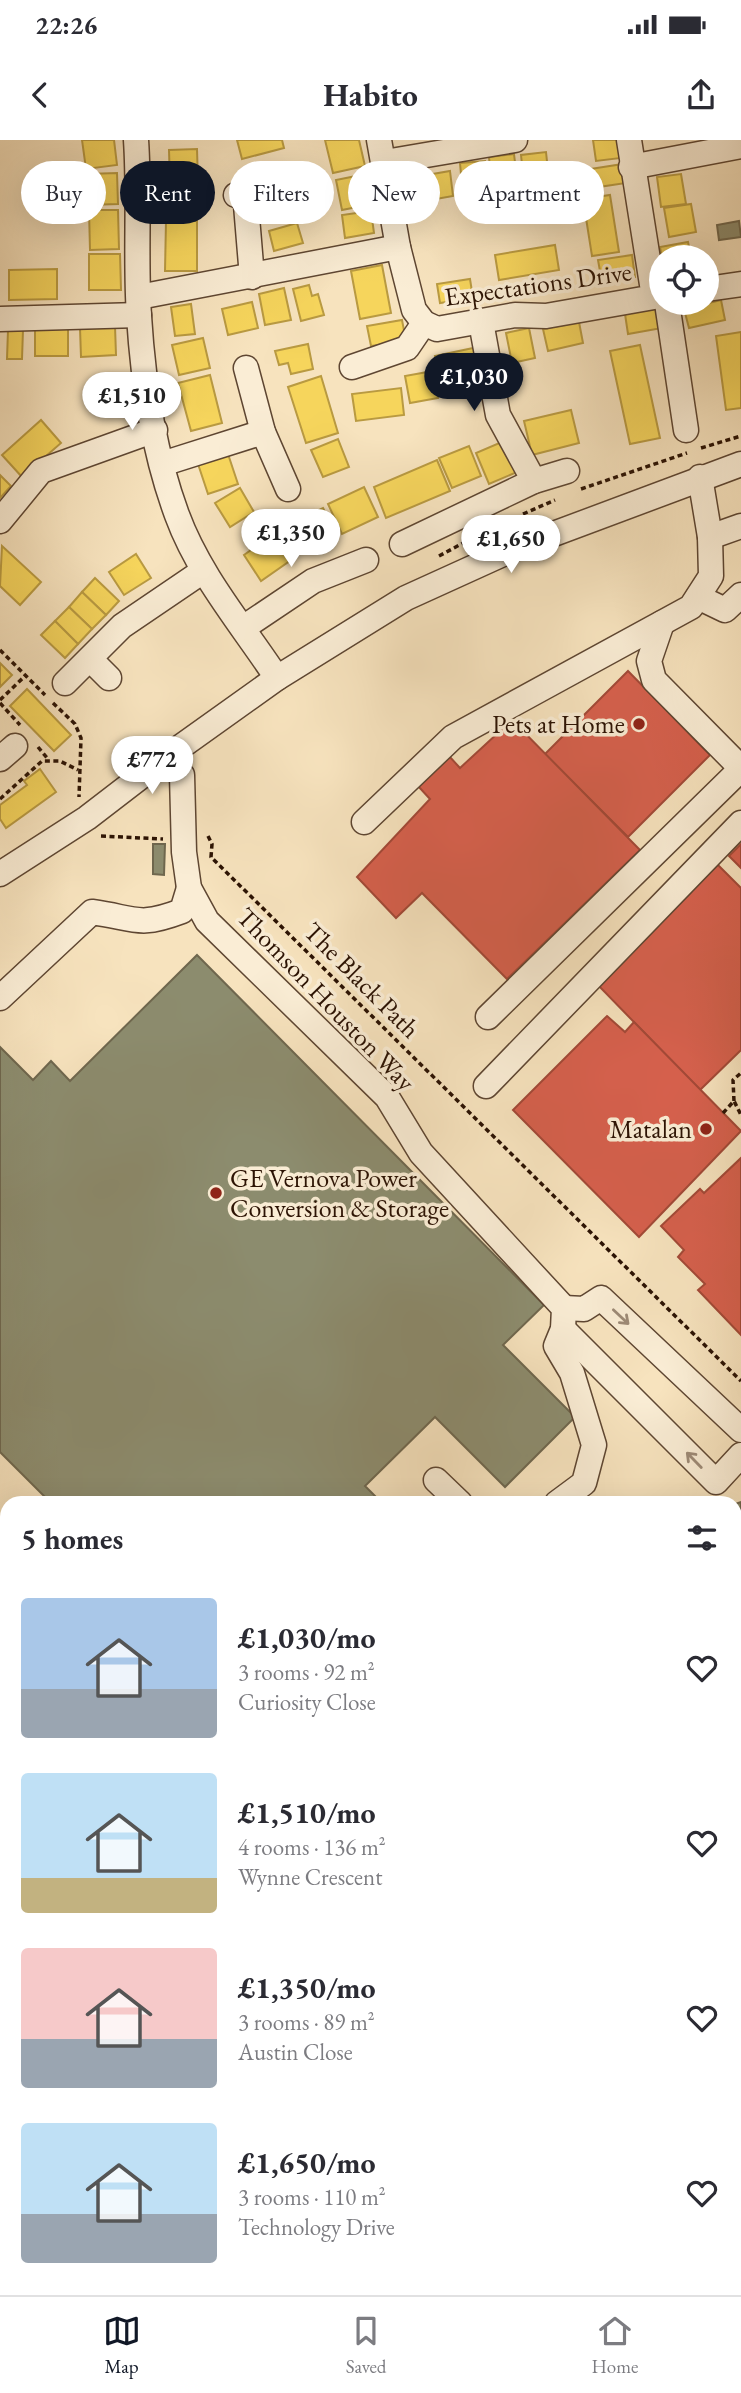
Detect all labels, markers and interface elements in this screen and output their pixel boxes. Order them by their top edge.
text: 22:26 [35,8,97,42]
text: Habito [323,74,418,116]
icon: back [21,76,59,114]
icon: share [682,76,720,114]
chip: Buy [21,161,106,224]
chip: Rent [120,161,215,224]
chip: Filters [229,161,334,224]
chip: New [348,161,440,224]
chip: Apartment [454,161,604,224]
map controls [649,245,719,315]
button: locate [649,245,719,315]
street label: Expectations Drive [442,254,634,314]
pin: £1,030 [417,354,531,413]
text: £1,030 [440,361,508,391]
pin: £1,510 [75,372,189,432]
text: £1,510 [98,380,166,410]
pin: £1,350 [234,510,348,569]
pin: £1,650 [454,516,568,575]
text: £1,350 [257,517,325,547]
text: £1,650 [477,523,545,553]
place label: Pets at Home [492,707,625,741]
marker: Pets at Home [631,716,647,732]
pin: £772 [111,736,193,796]
text: £772 [127,744,177,774]
street label: Thomson Houston Way [229,900,423,1099]
street label: The Black Path [297,915,427,1045]
place label: Matalan [610,1112,692,1146]
marker: Matalan [698,1121,714,1137]
place label: GE Vernova Power Conversion & Storage [230,1161,449,1225]
marker: GE Vernova Power Conversion & Storage [208,1185,224,1201]
one-way arrow [612,1308,629,1325]
one-way arrow [686,1452,703,1469]
text: 5 homes [21,1519,123,1558]
icon: filters [683,1519,721,1557]
text: £1,030/mo [238,1618,376,1657]
icon: home [77,1626,161,1710]
icon: heart [683,1649,721,1687]
text: 3 rooms · 92 m² [238,1657,375,1687]
text: Curiosity Close [238,1687,376,1717]
text: £1,510/mo [238,1793,376,1832]
icon: home [77,1801,161,1885]
icon: heart [683,1824,721,1862]
text: 4 rooms · 136 m² [238,1832,386,1862]
text: Wynne Crescent [238,1862,382,1892]
text: £1,350/mo [238,1968,376,2007]
icon: home [77,1976,161,2060]
icon: heart [683,1999,721,2037]
text: 3 rooms · 89 m² [238,2007,375,2037]
text: Austin Close [238,2037,353,2067]
text: £1,650/mo [238,2143,376,2182]
icon: home [77,2151,161,2235]
icon: heart [683,2174,721,2212]
text: 3 rooms · 110 m² [238,2182,386,2212]
text: Technology Drive [238,2212,395,2242]
tab: Map [103,2312,141,2379]
tab: Saved [346,2312,386,2379]
tab: Home [591,2312,638,2379]

